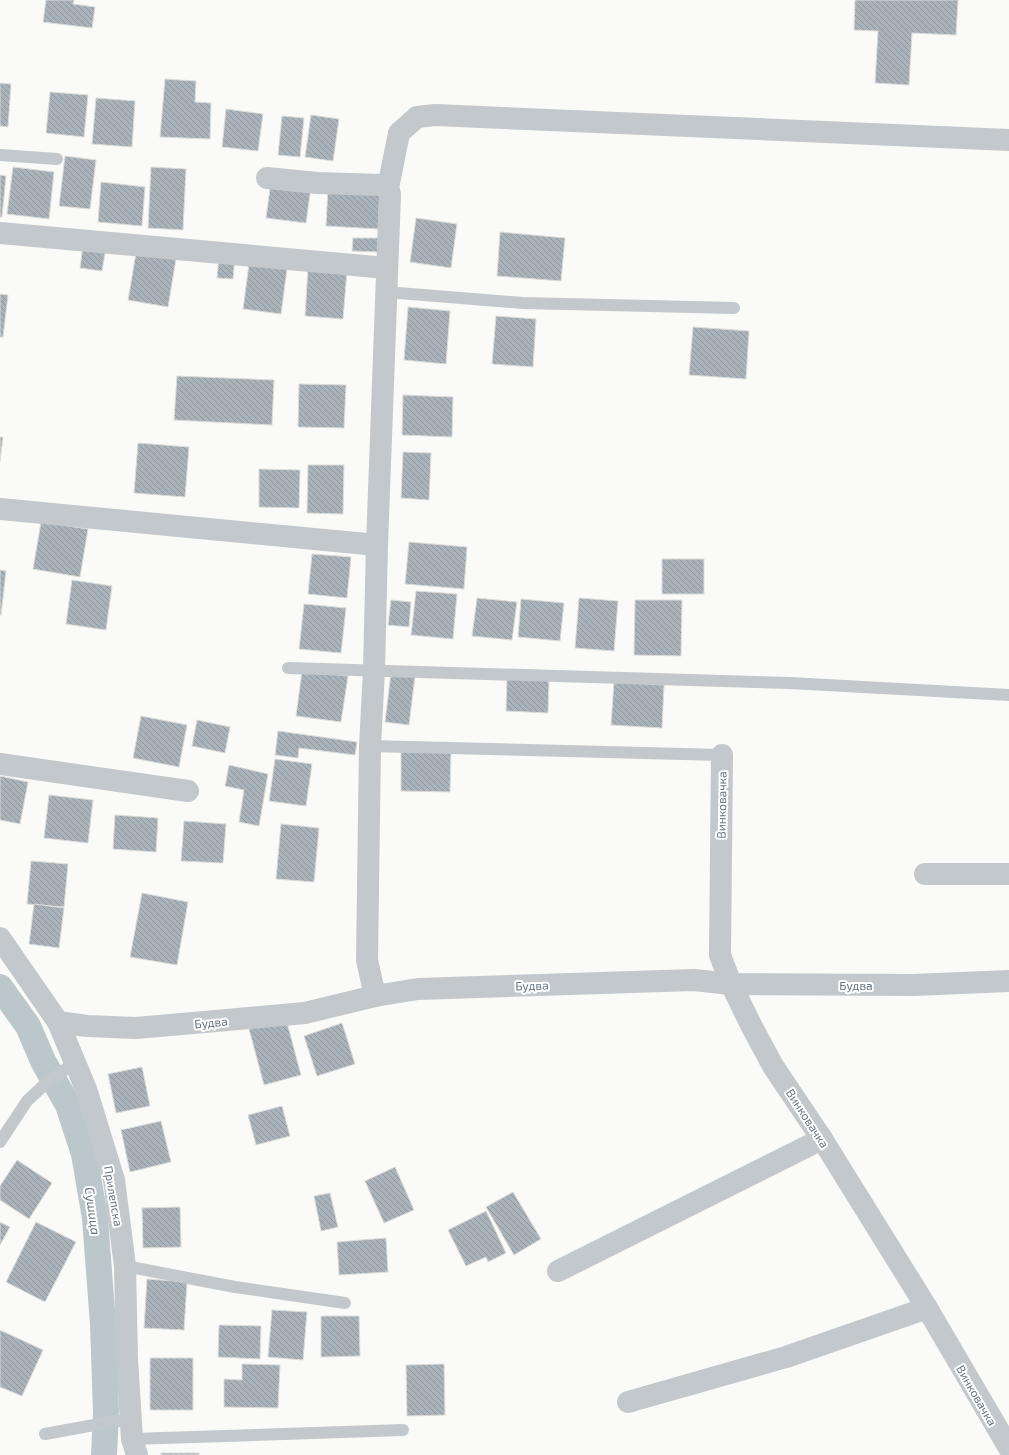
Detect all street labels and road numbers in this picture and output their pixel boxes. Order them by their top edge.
street label: Винковачка [713,771,729,839]
street label: Будва [515,977,549,994]
street label: Будва [839,978,873,993]
street label: Будва [194,1014,228,1031]
street label: Винковачка [784,1086,832,1150]
street label: Прилепска [102,1165,126,1227]
street label: Винковачка [954,1362,1000,1428]

